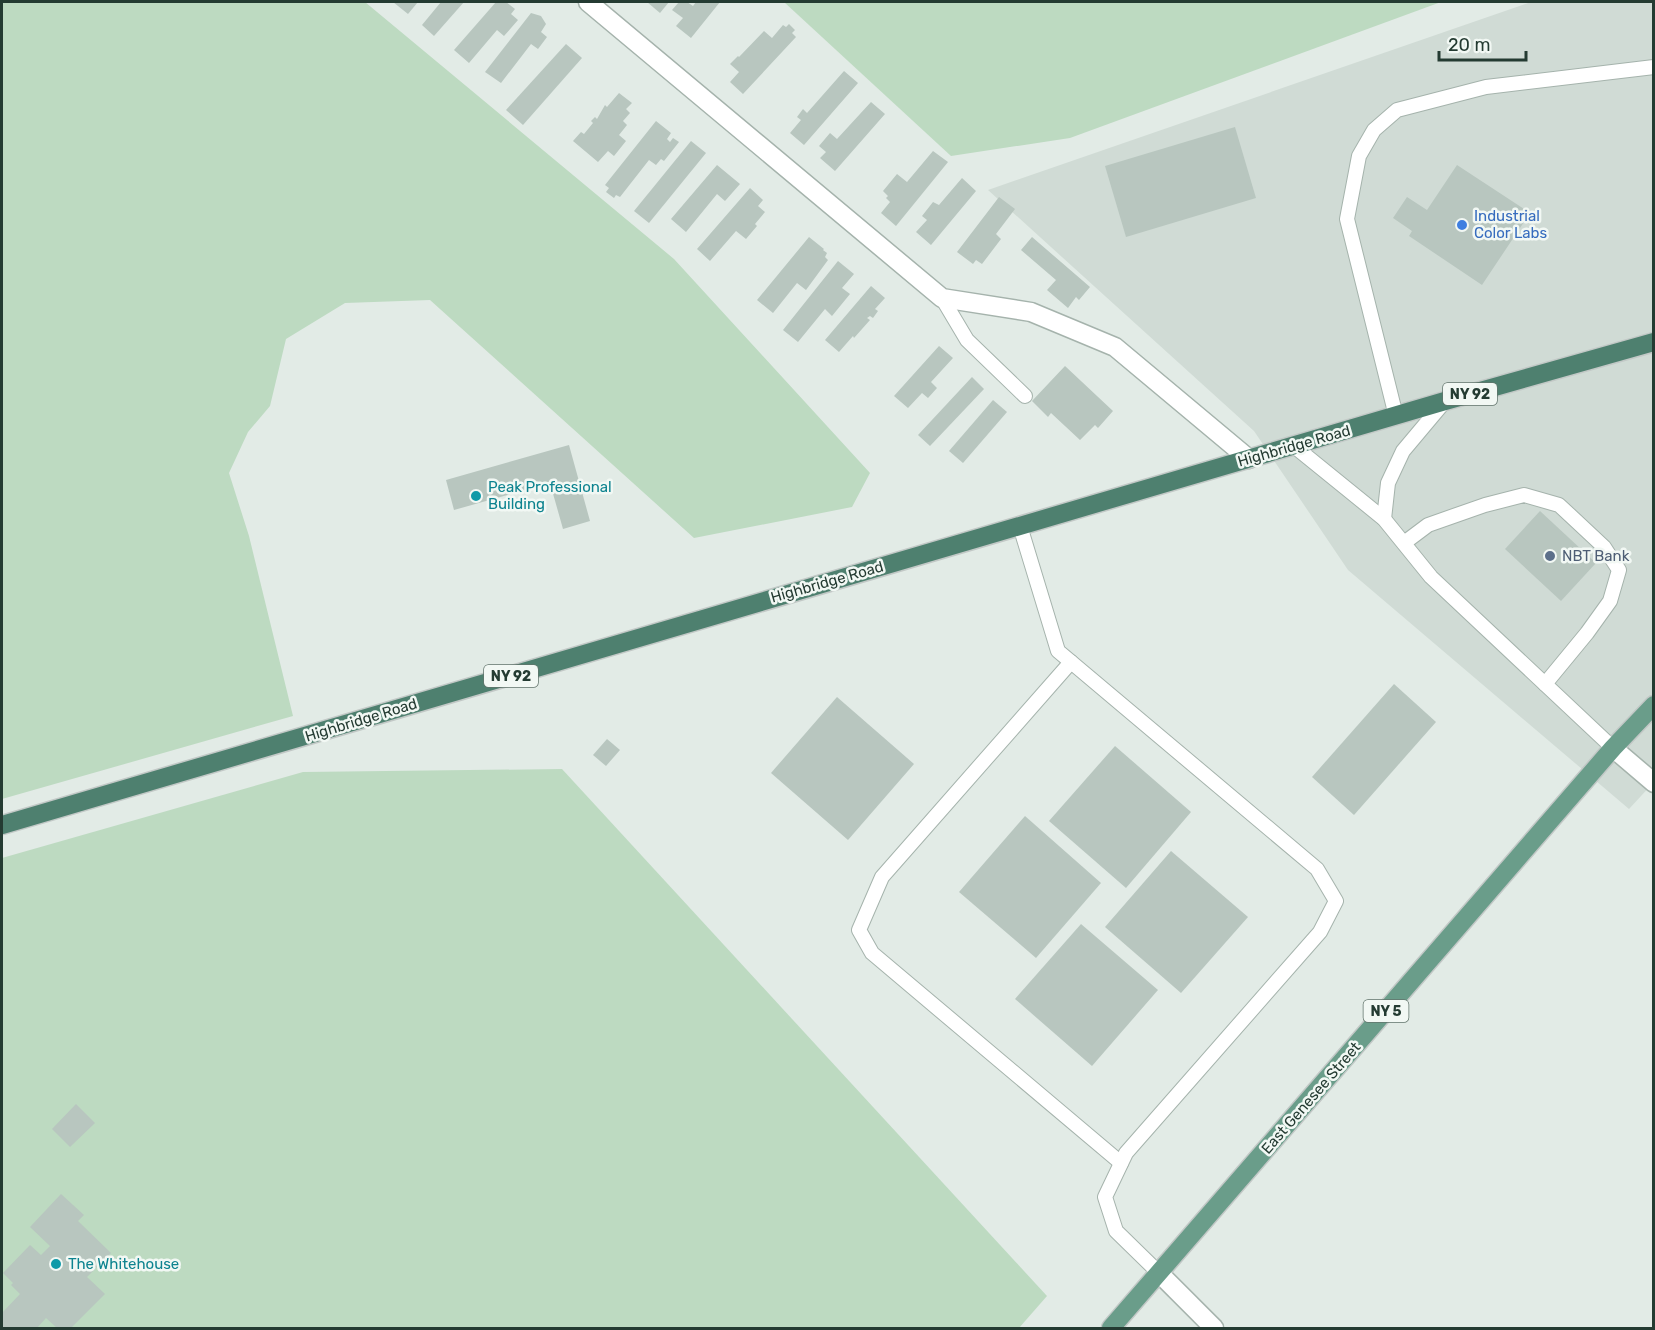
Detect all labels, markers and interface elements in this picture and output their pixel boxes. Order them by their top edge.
scale bar [1439,24,1526,62]
text: 20 m [1448,34,1490,56]
place label: Industrial Color Labs [1474,207,1548,242]
marker: Industrial Color Labs [1455,218,1469,232]
road number: NY 92 [1443,383,1497,405]
street label: Highbridge Road [1236,421,1352,471]
place label: Peak Professional Building [488,478,612,513]
marker: Peak Professional Building [469,489,483,503]
place label: NBT Bank [1562,547,1630,565]
marker: NBT Bank [1543,549,1557,563]
street label: Highbridge Road [769,557,885,607]
road number: NY 92 [484,665,538,687]
street label: Highbridge Road [303,694,419,746]
road number: NY 5 [1364,1000,1408,1022]
street label: East Genesee Street [1258,1038,1365,1158]
place label: The Whitehouse [68,1255,179,1273]
marker: The Whitehouse [49,1257,63,1271]

